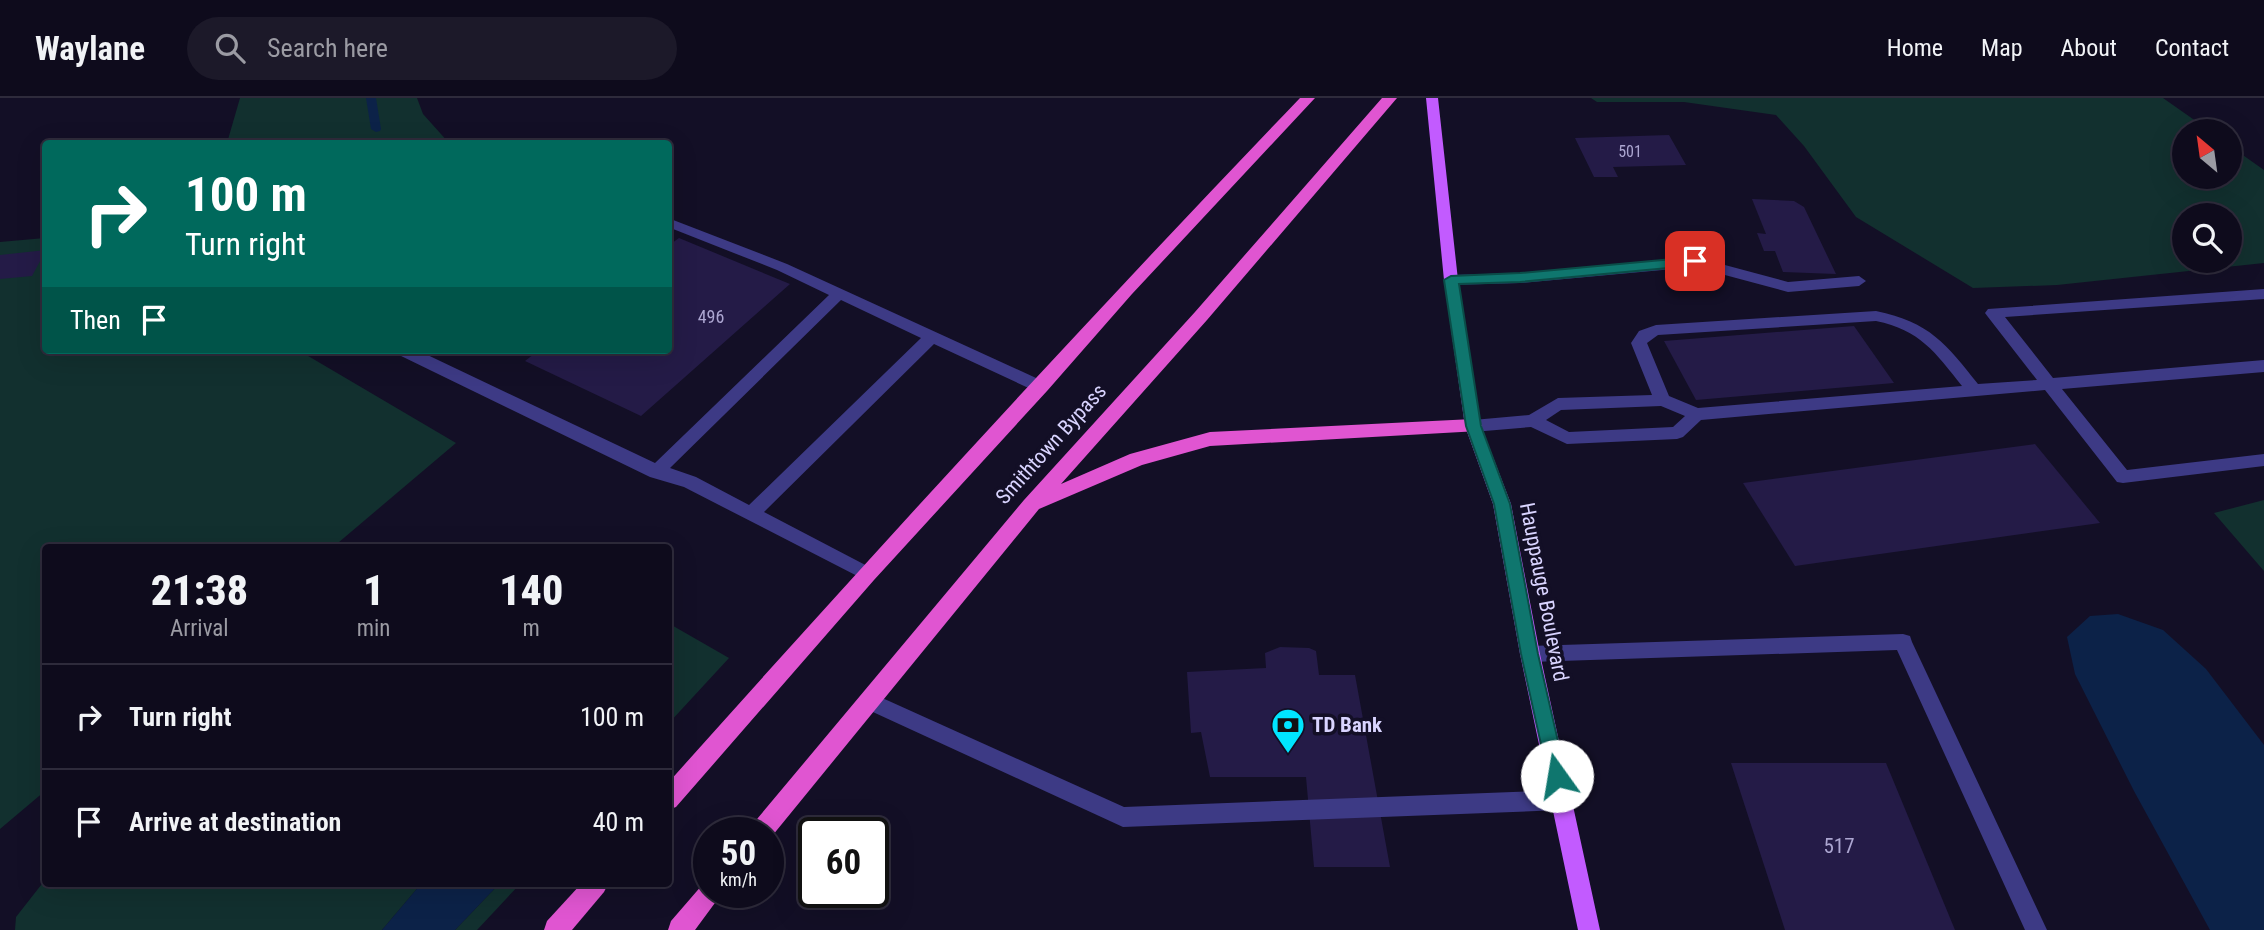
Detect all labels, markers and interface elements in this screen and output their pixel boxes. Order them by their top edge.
search box [187,17,677,80]
text: Waylane [35,29,145,68]
icon: search [211,29,249,67]
text: Search here [267,33,388,63]
text: Home [1887,34,1943,62]
text: Map [1981,34,2023,62]
text: About [2061,34,2117,62]
text: Contact [2155,34,2229,62]
north arrow [2172,119,2242,189]
map controls [2172,119,2242,273]
house number: 501 [1618,142,1642,161]
text: 100 m [185,166,307,223]
icon: right [70,168,161,259]
button: search [2172,203,2242,273]
text: Turn right [185,225,306,263]
pin [1665,231,1725,291]
icon: arrive [1676,242,1714,280]
icon: arrive [135,301,173,339]
text: Then [70,305,121,335]
house number: 496 [698,306,724,327]
street label: Smithtown Bypass [991,379,1111,509]
street label: Hauppauge Boulevard [1515,501,1573,683]
text: 21:38 [151,566,248,615]
text: 1 [363,566,384,615]
text: 140 [499,566,563,615]
text: Arrival [170,615,229,642]
text: min [357,615,390,642]
text: m [523,615,540,642]
icon: right [70,698,108,736]
text: Turn right [129,702,231,732]
text: 100 m [580,702,644,732]
bank icon: TD Bank [1269,706,1307,755]
place label: TD Bank [1312,713,1383,737]
position arrow [1520,739,1594,813]
icon: arrive [70,803,108,841]
text: Arrive at destination [129,807,341,837]
text: 40 m [593,807,644,837]
speed limit sign: 60 [798,817,889,908]
text: 50 [721,833,756,874]
house number: 517 [1823,834,1855,858]
text: km/h [720,869,757,890]

